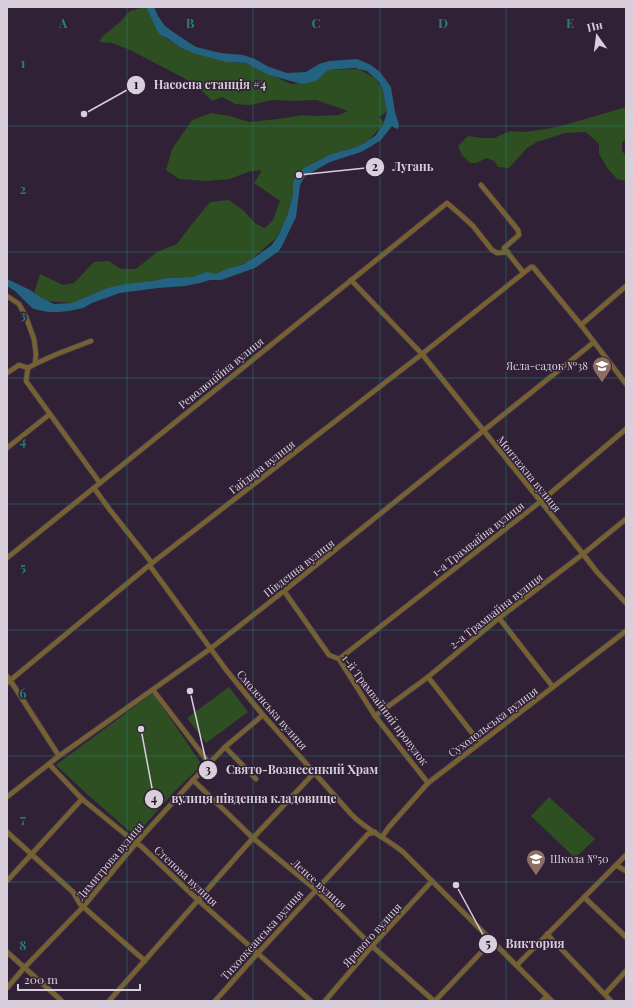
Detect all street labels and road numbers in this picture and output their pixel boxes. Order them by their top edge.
street label: Революційна вулиця [175,333,267,412]
street label: Монтажна вулиця [494,432,565,515]
street label: Гайдара вулиця [226,436,298,497]
street label: 1-а Трамвайна вулиця [428,498,527,579]
street label: Південна вулиця [260,535,337,600]
street label: 2-а Трамвайна вулиця [446,569,546,652]
street label: 1-й Трамвайний провулок [339,651,432,769]
street label: Смоленська вулиця [234,667,311,753]
street label: Суходольська вулиця [445,683,541,760]
street label: Димитрова вулиця [73,819,147,903]
street label: Степова вулиця [151,842,222,909]
street label: Лепсе вулиця [288,854,350,912]
street label: Тихоокеанська вулиця [217,886,306,983]
street label: Ярового вулиця [338,899,404,971]

